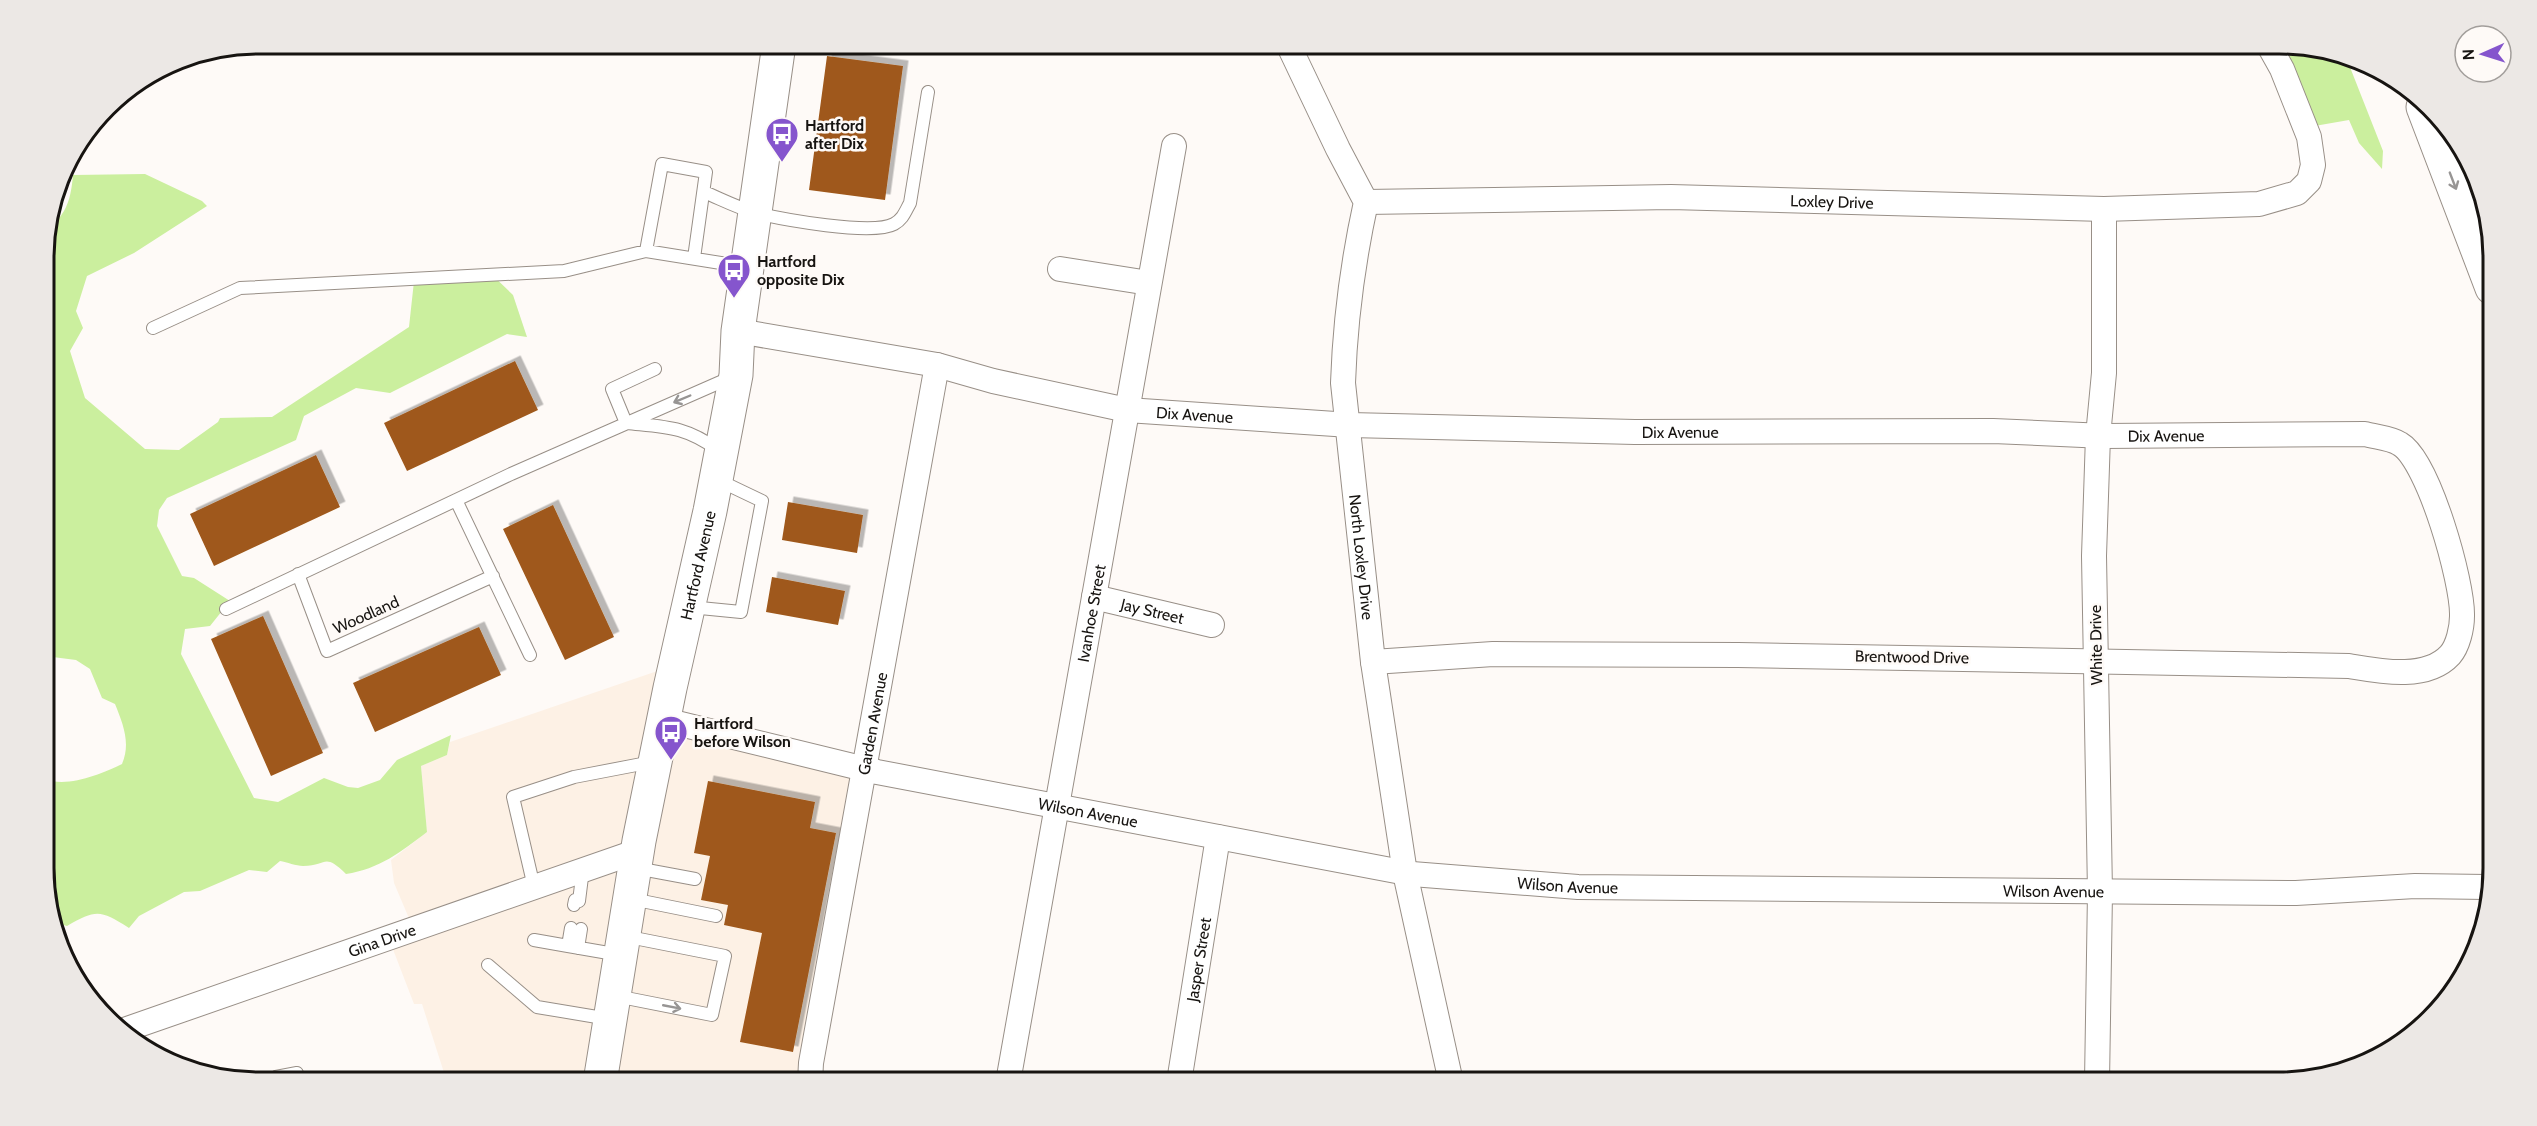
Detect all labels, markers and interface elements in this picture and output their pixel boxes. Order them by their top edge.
north arrow [2453,24,2513,84]
text: N [2459,49,2478,61]
bus stop icon: Hartford after Dix [764,116,800,163]
place label: Hartford after Dix [805,116,864,153]
one-way arrow [2448,171,2459,190]
street label: Loxley Drive [1790,191,1874,212]
bus stop icon: Hartford opposite Dix [716,252,752,299]
place label: Hartford opposite Dix [757,252,845,289]
one-way arrow [674,393,692,405]
street label: Dix Avenue [1156,402,1234,427]
street label: Dix Avenue [1642,422,1719,441]
street label: Dix Avenue [2128,426,2205,445]
street label: North Loxley Drive [1346,493,1378,621]
street label: Hartford Avenue [676,509,719,622]
street label: Ivanhoe Street [1073,562,1109,664]
street label: Woodland [330,592,402,638]
street label: Jay Street [1118,594,1186,628]
street label: White Drive [2086,605,2106,685]
street label: Brentwood Drive [1855,647,1969,667]
street label: Garden Avenue [854,671,891,776]
bus stop icon: Hartford before Wilson [653,714,689,761]
place label: Hartford before Wilson [694,714,791,751]
street label: Wilson Avenue [1037,793,1139,831]
street label: Wilson Avenue [1517,873,1618,897]
street label: Wilson Avenue [2003,881,2104,901]
street label: Jasper Street [1182,915,1215,1004]
street label: Gina Drive [346,920,418,961]
one-way arrow [662,1002,681,1013]

